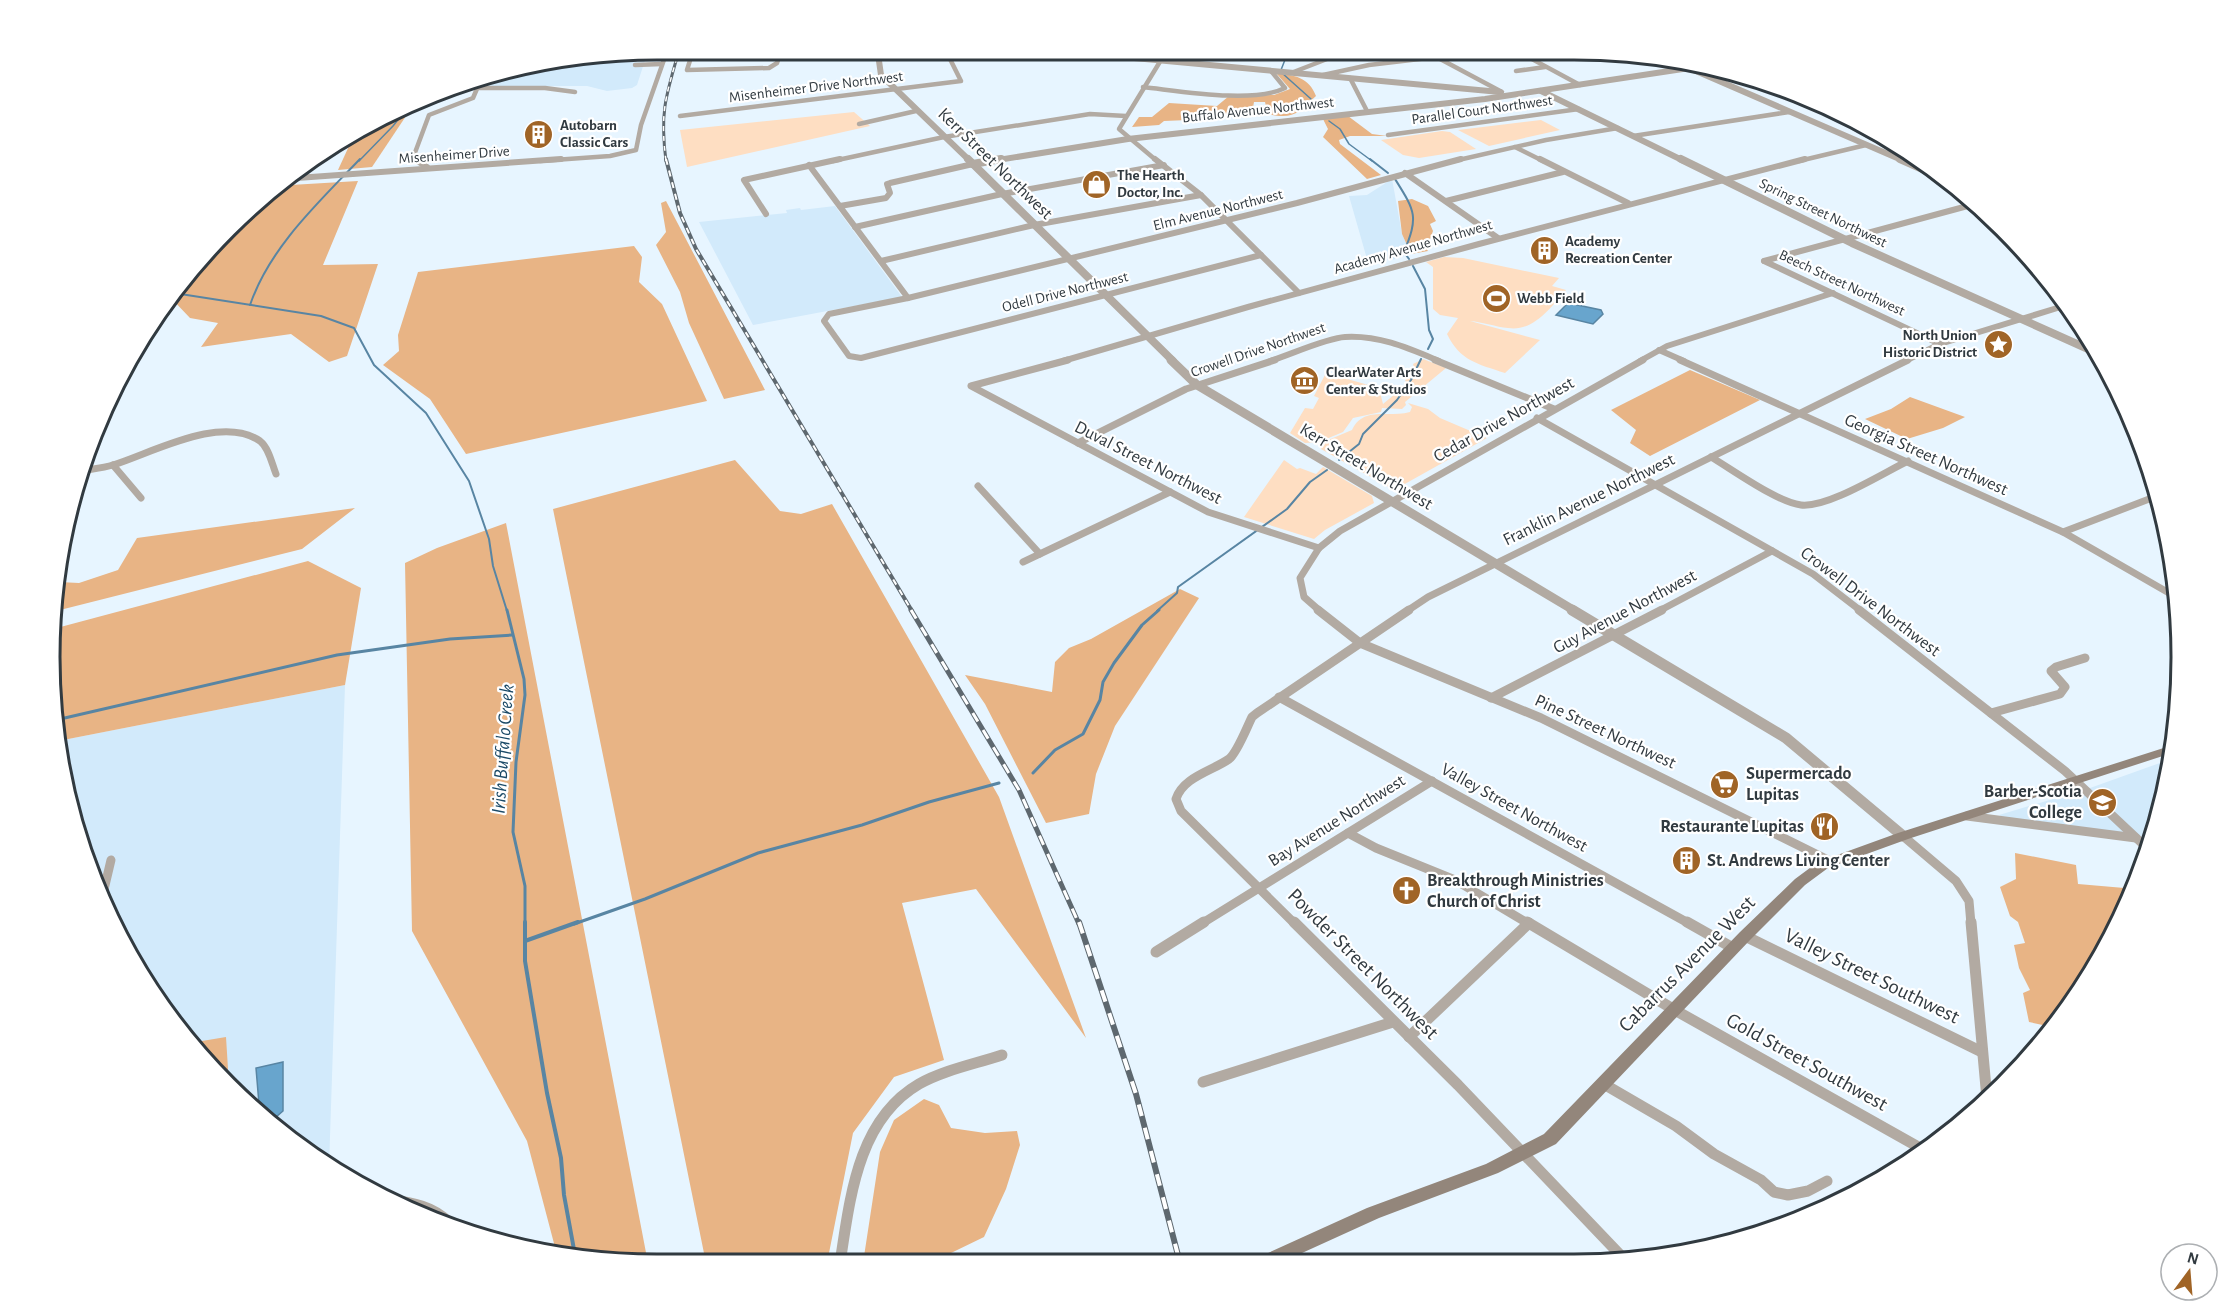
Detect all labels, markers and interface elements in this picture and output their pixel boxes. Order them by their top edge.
street label: Misenheimer Drive Northwest [728,69,904,105]
street label: Parallel Court Northwest [1411,93,1554,127]
street label: Buffalo Avenue Northwest [1181,95,1335,125]
street label: Kerr Street Northwest [934,105,1056,223]
building icon: Autobarn Classic Cars [523,118,555,150]
place label: Autobarn Classic Cars [560,118,629,150]
street label: Misenheimer Drive [398,144,510,166]
shop icon: The Hearth Doctor, Inc. [1080,168,1112,200]
place label: The Hearth Doctor, Inc. [1117,168,1185,200]
street label: Spring Street Northwest [1757,176,1889,250]
street label: Elm Avenue Northwest [1152,187,1285,233]
street label: Academy Avenue Northwest [1332,217,1494,277]
building icon: Academy Recreation Center [1528,234,1560,266]
place label: Academy Recreation Center [1565,234,1673,266]
street label: Beech Street Northwest [1777,247,1907,319]
street label: Odell Drive Northwest [1000,269,1130,315]
sports icon: Webb Field [1480,282,1512,314]
place label: Webb Field [1517,291,1585,306]
street label: Crowell Drive Northwest [1189,320,1327,380]
place label: North Union Historic District [1883,328,1977,360]
place icon: North Union Historic District [1982,328,2014,360]
museum icon: ClearWater Arts Center & Studios [1289,365,1321,397]
place label: ClearWater Arts Center & Studios [1326,365,1427,397]
street label: Cedar Drive Northwest [1431,374,1578,466]
street label: Georgia Street Northwest [1842,411,2011,499]
street label: Duval Street Northwest [1071,418,1225,508]
street label: Kerr Street Northwest [1296,420,1436,514]
street label: Franklin Avenue Northwest [1500,450,1678,549]
street label: Crowell Drive Northwest [1797,544,1943,660]
street label: Guy Avenue Northwest [1550,567,1700,657]
water label: Irish Buffalo Creek [488,683,518,815]
street label: Pine Street Northwest [1532,691,1679,773]
street label: Valley Street Northwest [1438,760,1590,856]
place label: Supermercado Lupitas [1746,765,1852,804]
supermarket icon: Supermercado Lupitas [1709,768,1741,800]
street label: Bay Avenue Northwest [1265,771,1409,870]
place label: Barber-Scotia College [1984,783,2082,822]
school or university icon: Barber-Scotia College [2087,786,2119,818]
restaurant icon: Restaurante Lupitas [1809,811,1841,843]
place label: Restaurante Lupitas [1660,818,1804,836]
building icon: St. Andrews Living Center [1670,845,1702,877]
place label: St. Andrews Living Center [1707,852,1890,870]
place label: Breakthrough Ministries Church of Christ [1427,872,1604,911]
church icon: Breakthrough Ministries Church of Christ [1390,875,1422,907]
street label: Powder Street Northwest [1284,885,1443,1044]
street label: Cabarrus Avenue West [1615,892,1759,1036]
street label: Valley Street Southwest [1781,925,1963,1028]
street label: Gold Street Southwest [1723,1009,1891,1115]
north arrow [2159,1242,2219,1302]
text: N [2185,1249,2200,1268]

